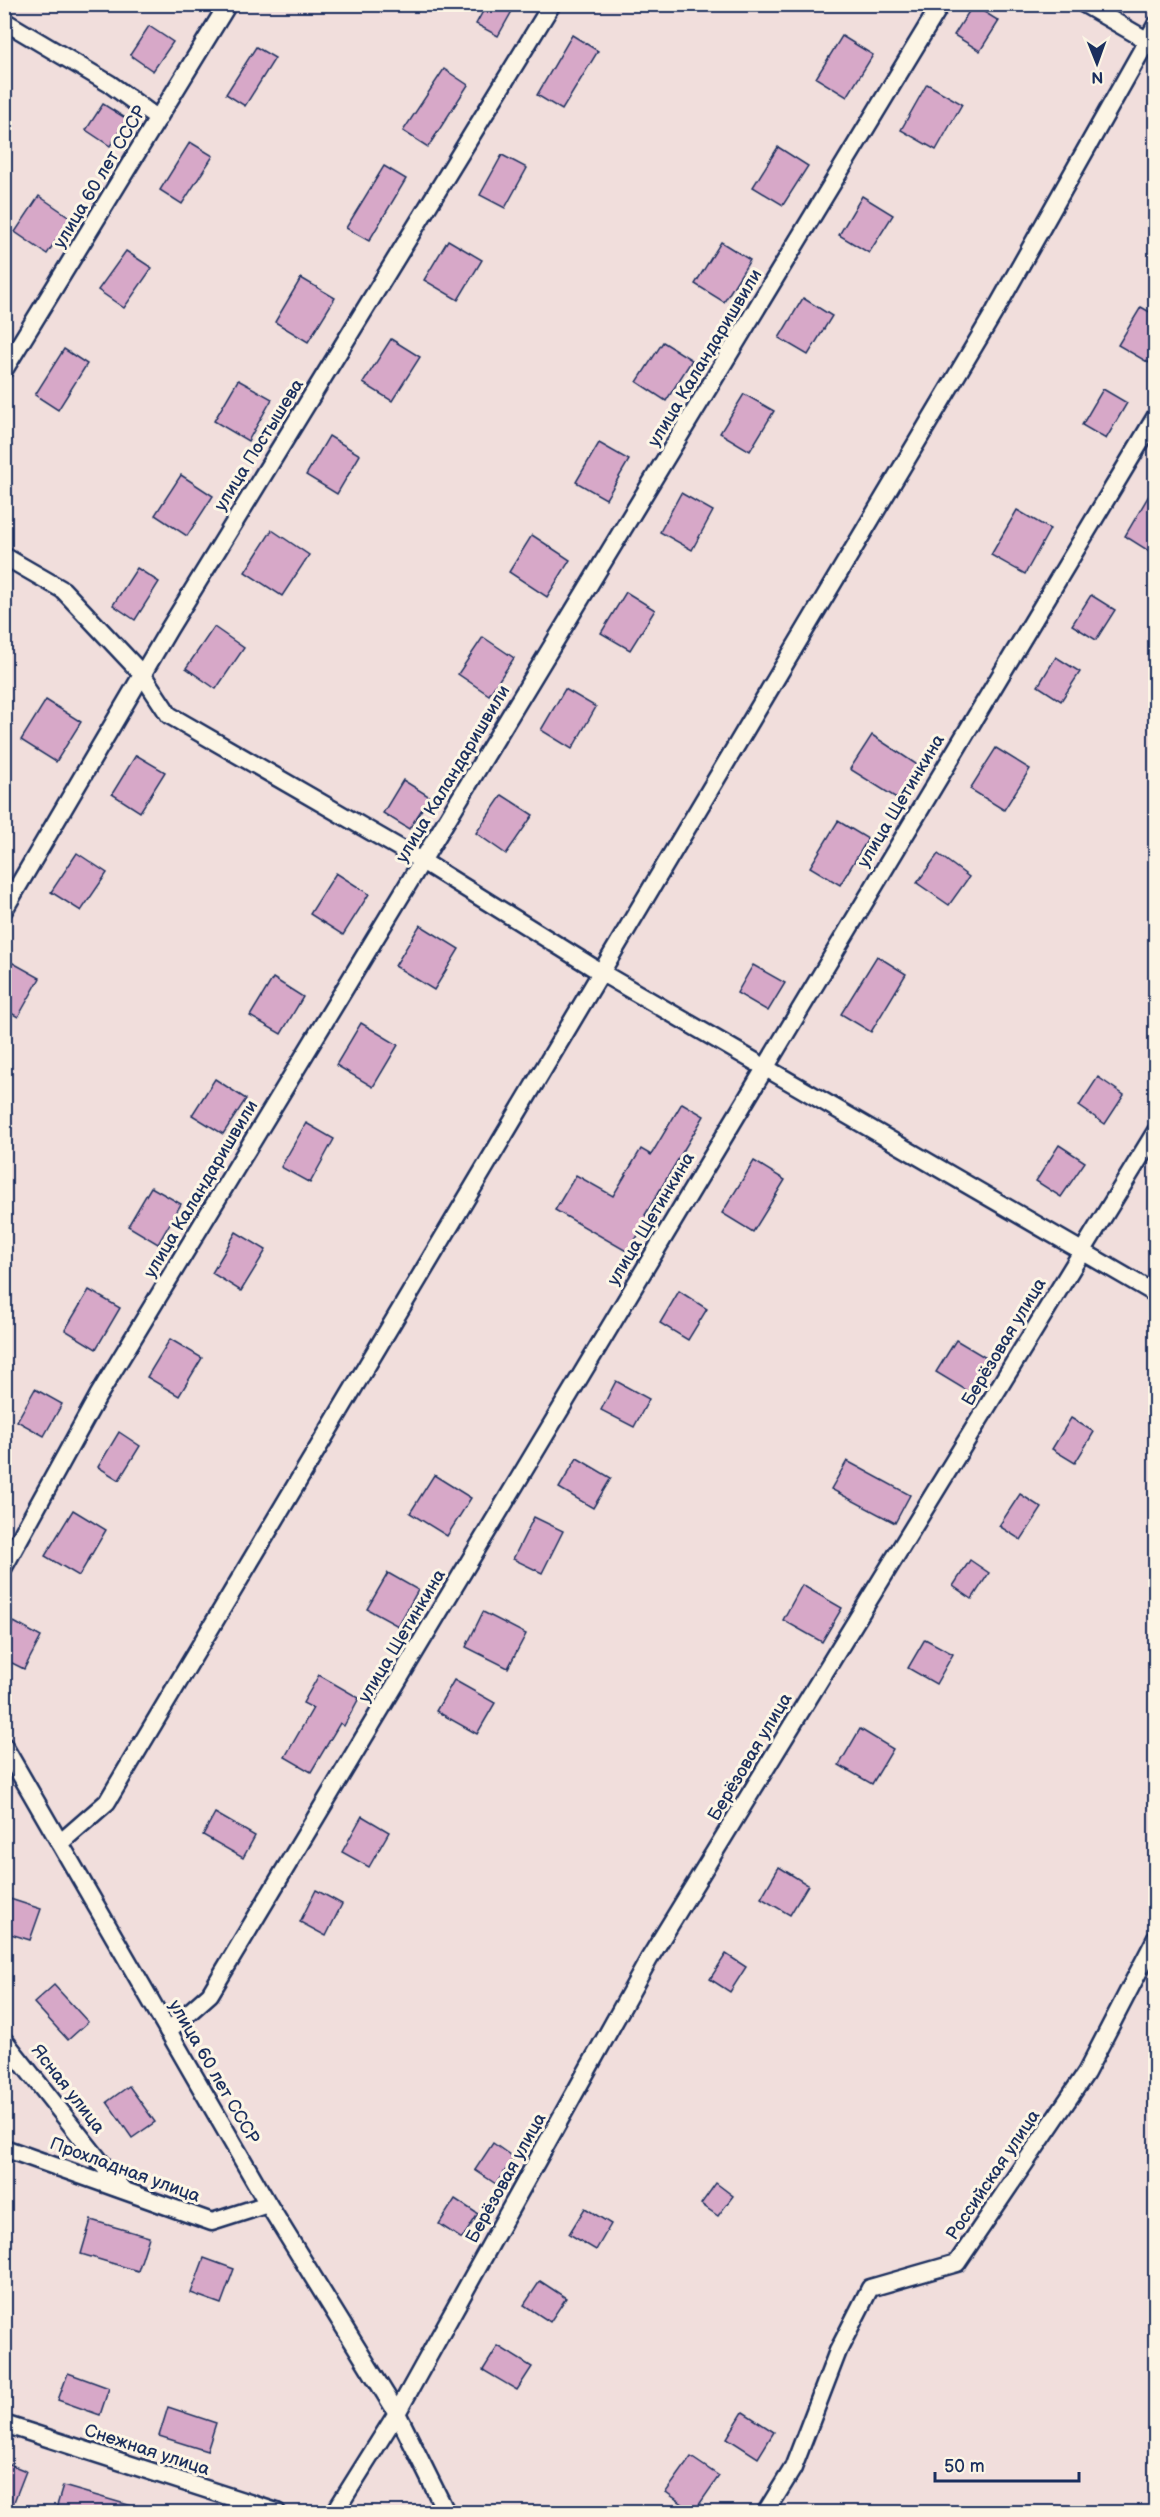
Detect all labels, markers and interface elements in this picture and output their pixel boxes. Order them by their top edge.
north arrow [1067,33,1127,93]
text: N [1091,67,1103,86]
street label: улица 60 лет СССР [49,101,151,252]
street label: улица Каландаришвили [644,265,766,451]
street label: улица Постышева [210,375,308,515]
street label: улица Каландаришвили [392,681,514,867]
street label: улица Щетинкина [853,730,949,871]
street label: улица Каландаришвили [140,1096,262,1282]
street label: улица Щетинкина [603,1148,699,1289]
street label: Берёзовая улица [958,1274,1051,1410]
street label: улица Щетинкина [354,1565,450,1706]
street label: Берёзовая улица [704,1689,797,1825]
street label: улица 60 лет СССР [164,1996,264,2148]
street label: Ясная улица [27,2040,109,2138]
street label: Российская улица [942,2106,1044,2244]
street label: Берёзовая улица [462,2109,551,2247]
street label: Прохладная улица [47,2133,203,2207]
street label: Снежная улица [82,2420,213,2480]
scale bar [935,2445,1079,2483]
text: 50 m [944,2456,985,2477]

